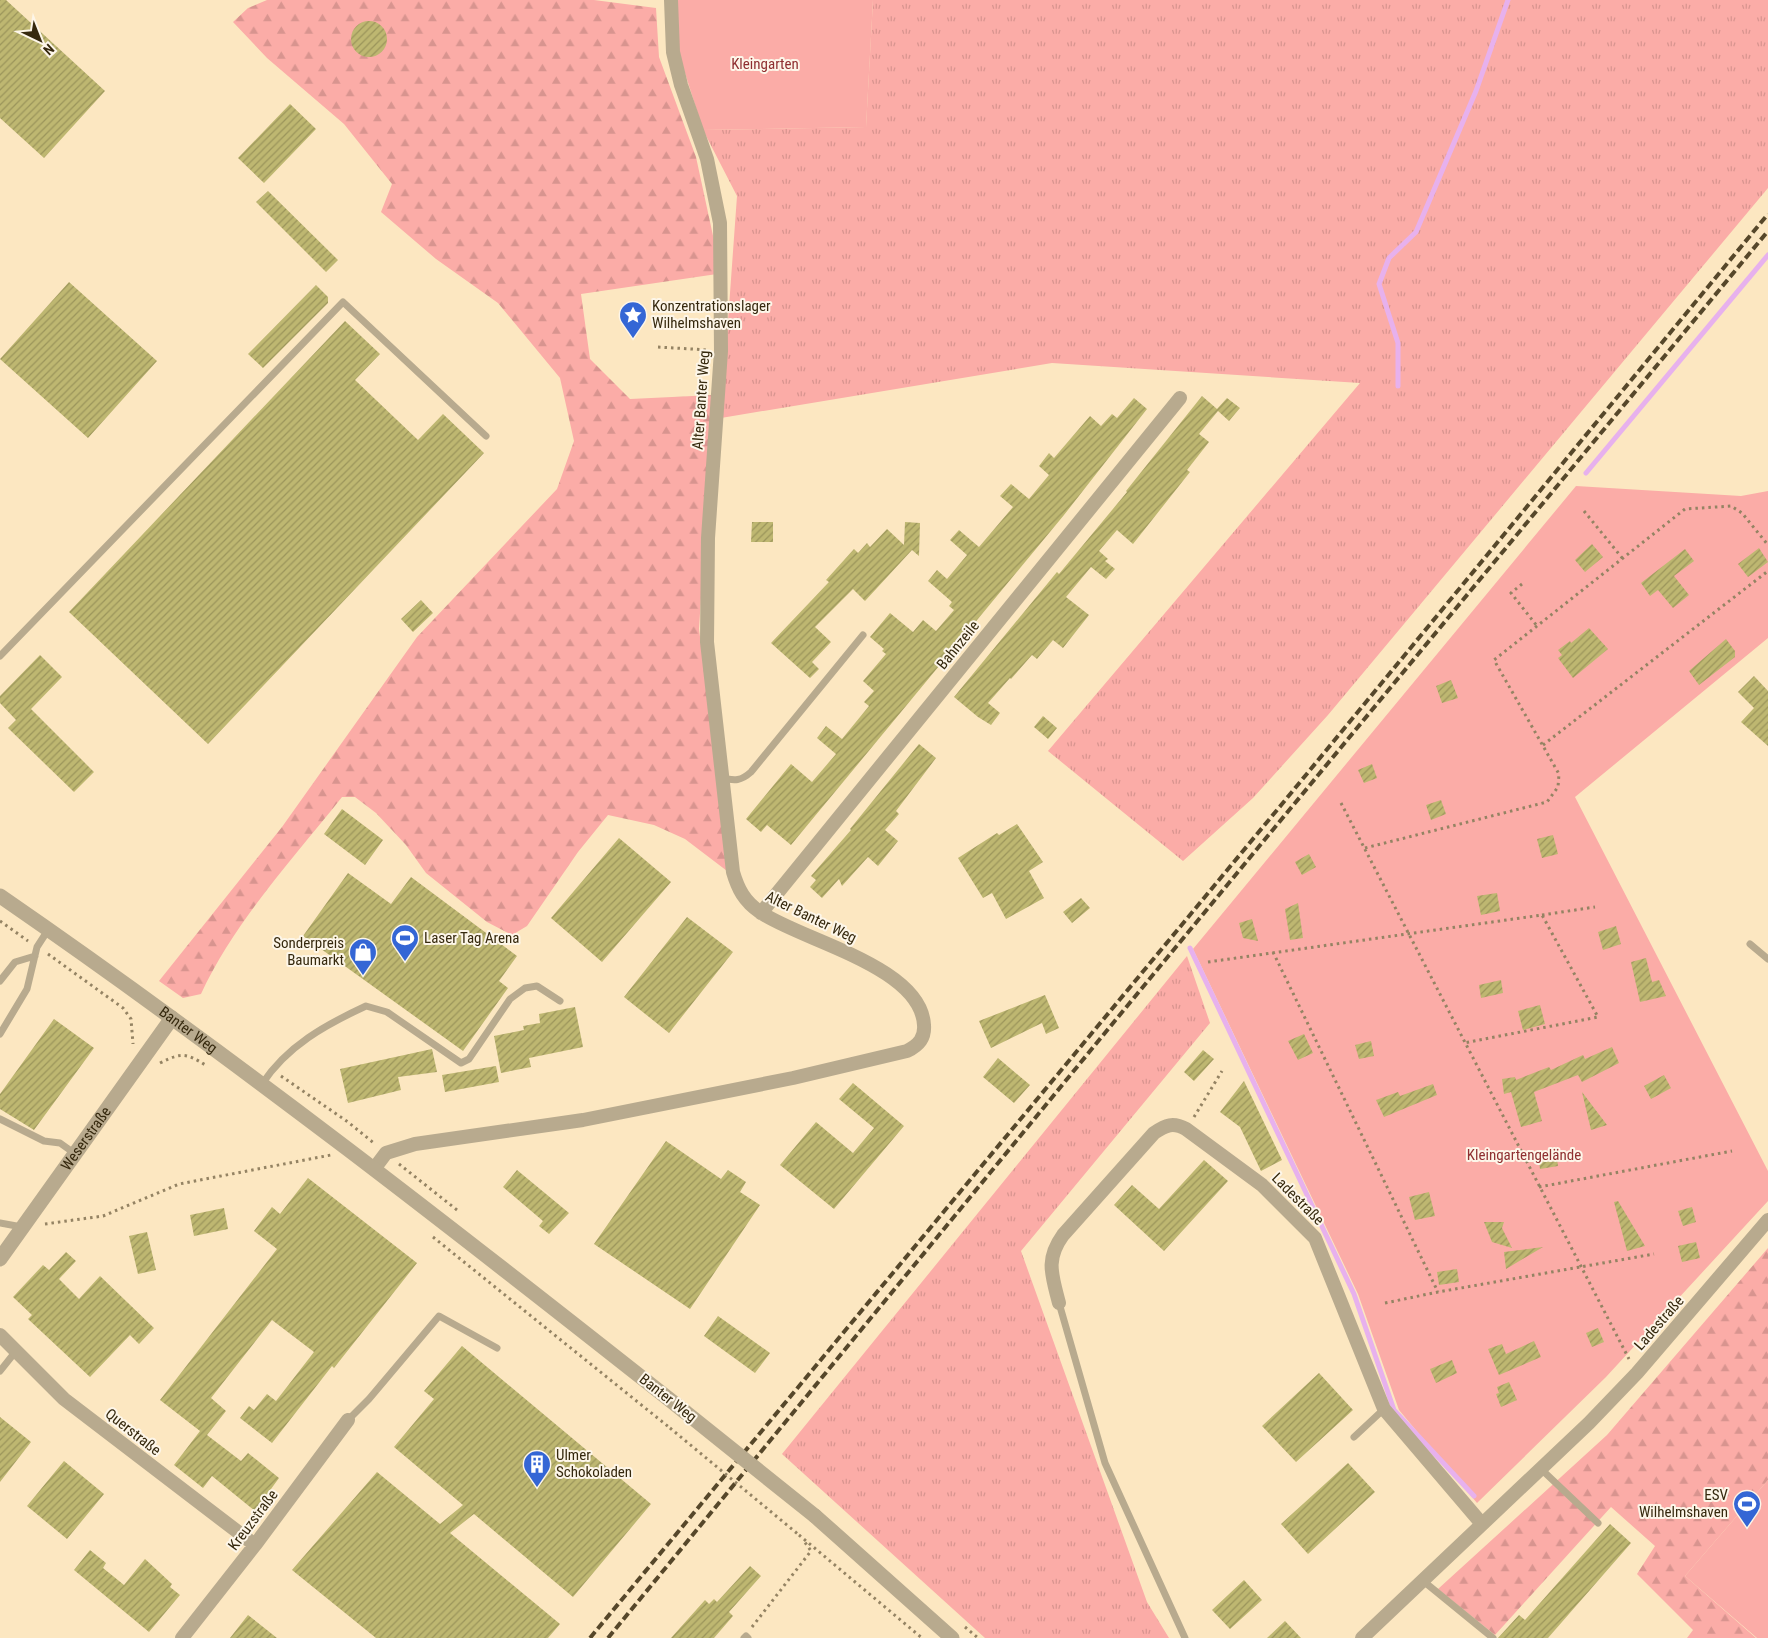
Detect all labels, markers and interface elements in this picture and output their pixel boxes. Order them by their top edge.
north arrow [15,15,65,65]
text: N [40,41,57,58]
park label: Kleingarten [731,55,799,73]
place label: Konzentrationslager Wilhelmshaven [652,297,771,332]
place icon: Konzentrationslager Wilhelmshaven [618,300,648,339]
street label: Alter Banter Weg [689,350,713,450]
street label: Bahnzeile [933,617,983,673]
street label: Alter Banter Weg [762,887,860,947]
sports icon: Laser Tag Arena [390,923,420,962]
place label: Laser Tag Arena [424,929,519,947]
place label: Sonderpreis Baumarkt [273,934,344,969]
shop icon: Sonderpreis Baumarkt [348,937,378,976]
street label: Banter Weg [156,1003,221,1057]
street label: Weserstraße [57,1103,115,1174]
park label: Kleingartengelände [1467,1146,1581,1164]
street label: Ladestraße [1268,1169,1328,1229]
street label: Ladestraße [1630,1292,1688,1354]
street label: Banter Weg [636,1370,700,1426]
street label: Querstraße [102,1405,164,1459]
place label: Ulmer Schokoladen [556,1446,632,1481]
building icon: Ulmer Schokoladen [522,1449,552,1488]
street label: Kreuzstraße [224,1486,282,1554]
place label: ESV Wilhelmshaven [1639,1486,1729,1521]
sports icon: ESV Wilhelmshaven [1732,1489,1762,1528]

